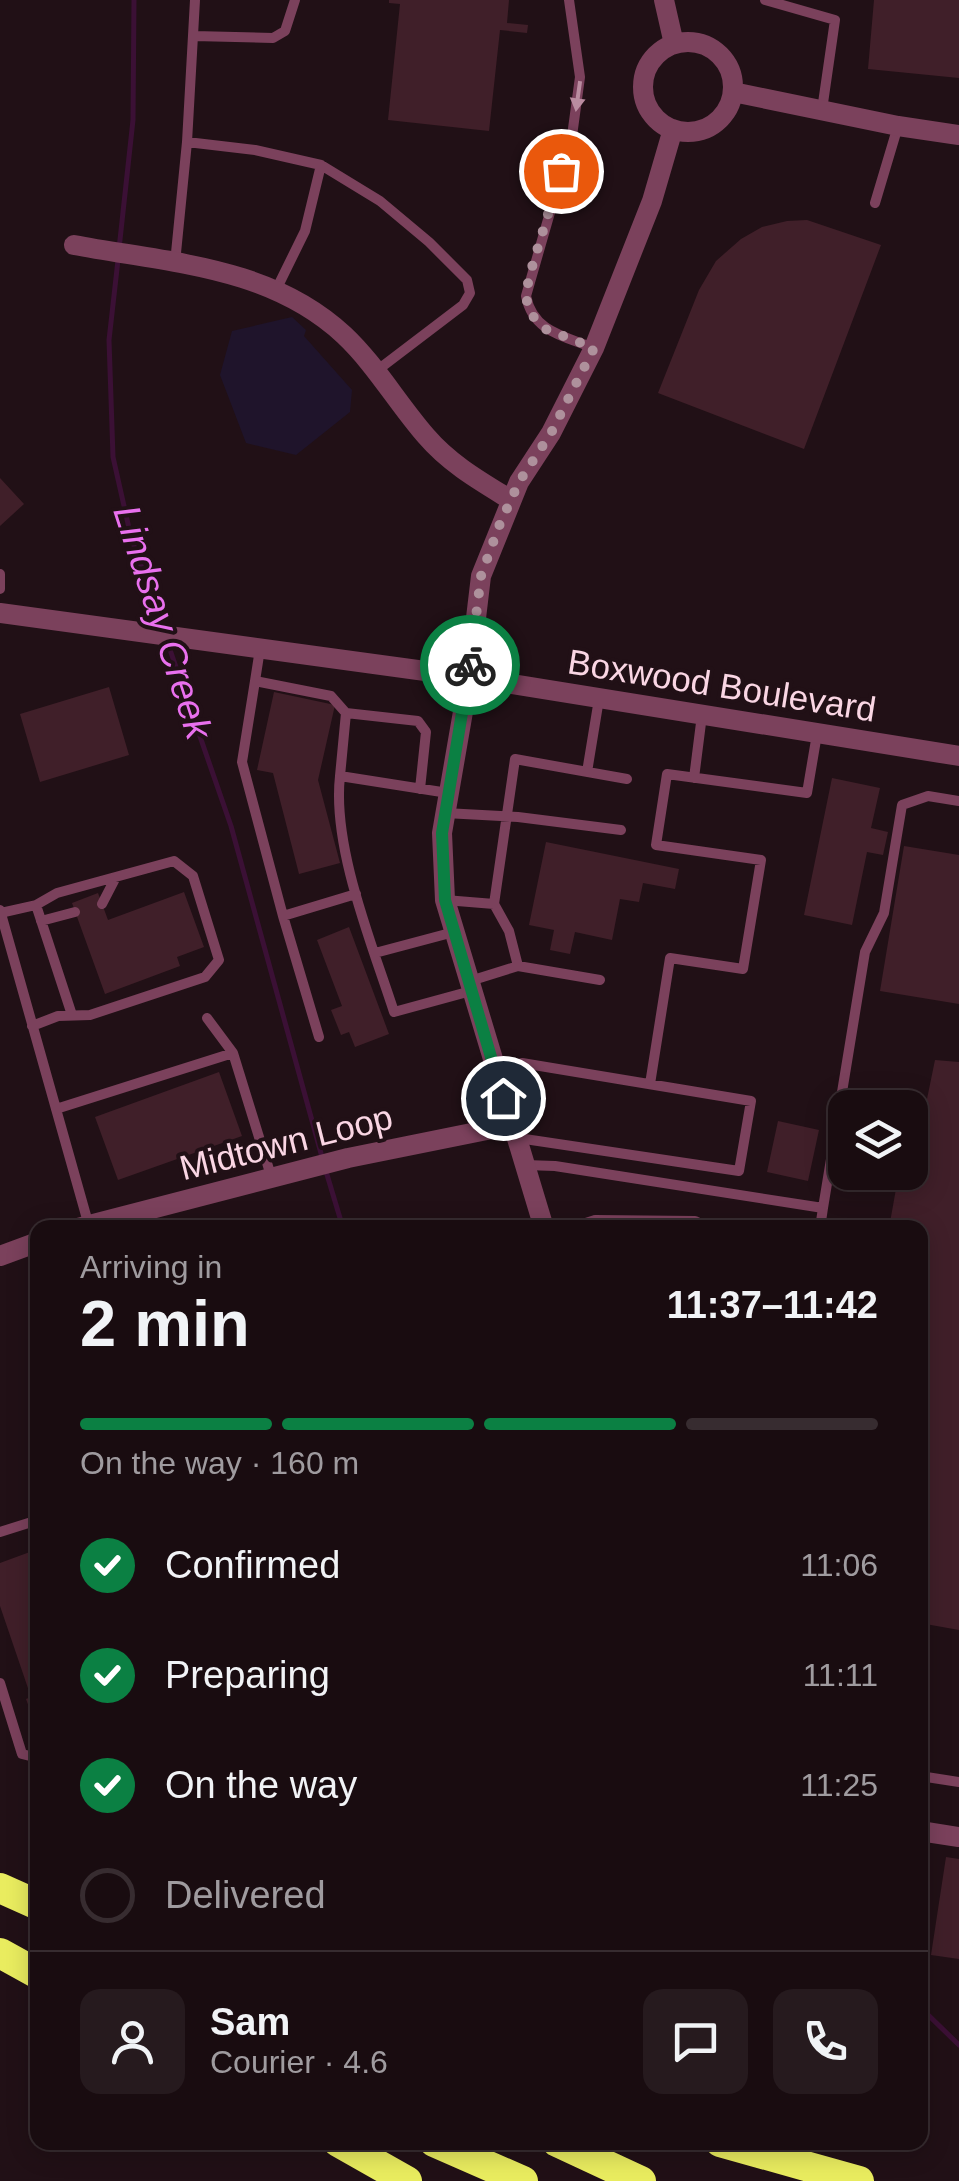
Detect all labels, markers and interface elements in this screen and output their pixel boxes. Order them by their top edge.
one-way arrow [569,81,585,113]
pin [519,129,604,214]
icon: bag [534,144,589,199]
water label: Lindsay Creek [105,500,221,746]
courier [420,615,520,715]
icon: bike [443,638,498,693]
street label: Boxwood Boulevard [565,641,879,729]
pin [461,1056,546,1141]
icon: home [476,1071,531,1126]
map controls [828,1090,928,1190]
button: layers [828,1090,928,1190]
street label: Midtown Loop [176,1097,396,1187]
text: Arriving in [80,1249,222,1285]
text: 11:37–11:42 [667,1284,878,1326]
text: 2 min [80,1287,250,1360]
text: On the way · 160 m [80,1445,359,1481]
icon: check [80,1538,135,1593]
text: Confirmed [165,1544,340,1586]
text: 11:06 [800,1547,878,1583]
icon: check [80,1648,135,1703]
text: Preparing [165,1654,330,1696]
text: 11:11 [803,1657,878,1693]
icon: check [80,1758,135,1813]
text: On the way [165,1764,357,1806]
text: 11:25 [800,1767,878,1803]
text: Delivered [165,1874,326,1916]
button: person [80,1989,185,2094]
button: chat [643,1989,748,2094]
button: phone [773,1989,878,2094]
text: Sam [210,2001,290,2043]
text: Courier · 4.6 [210,2044,388,2080]

